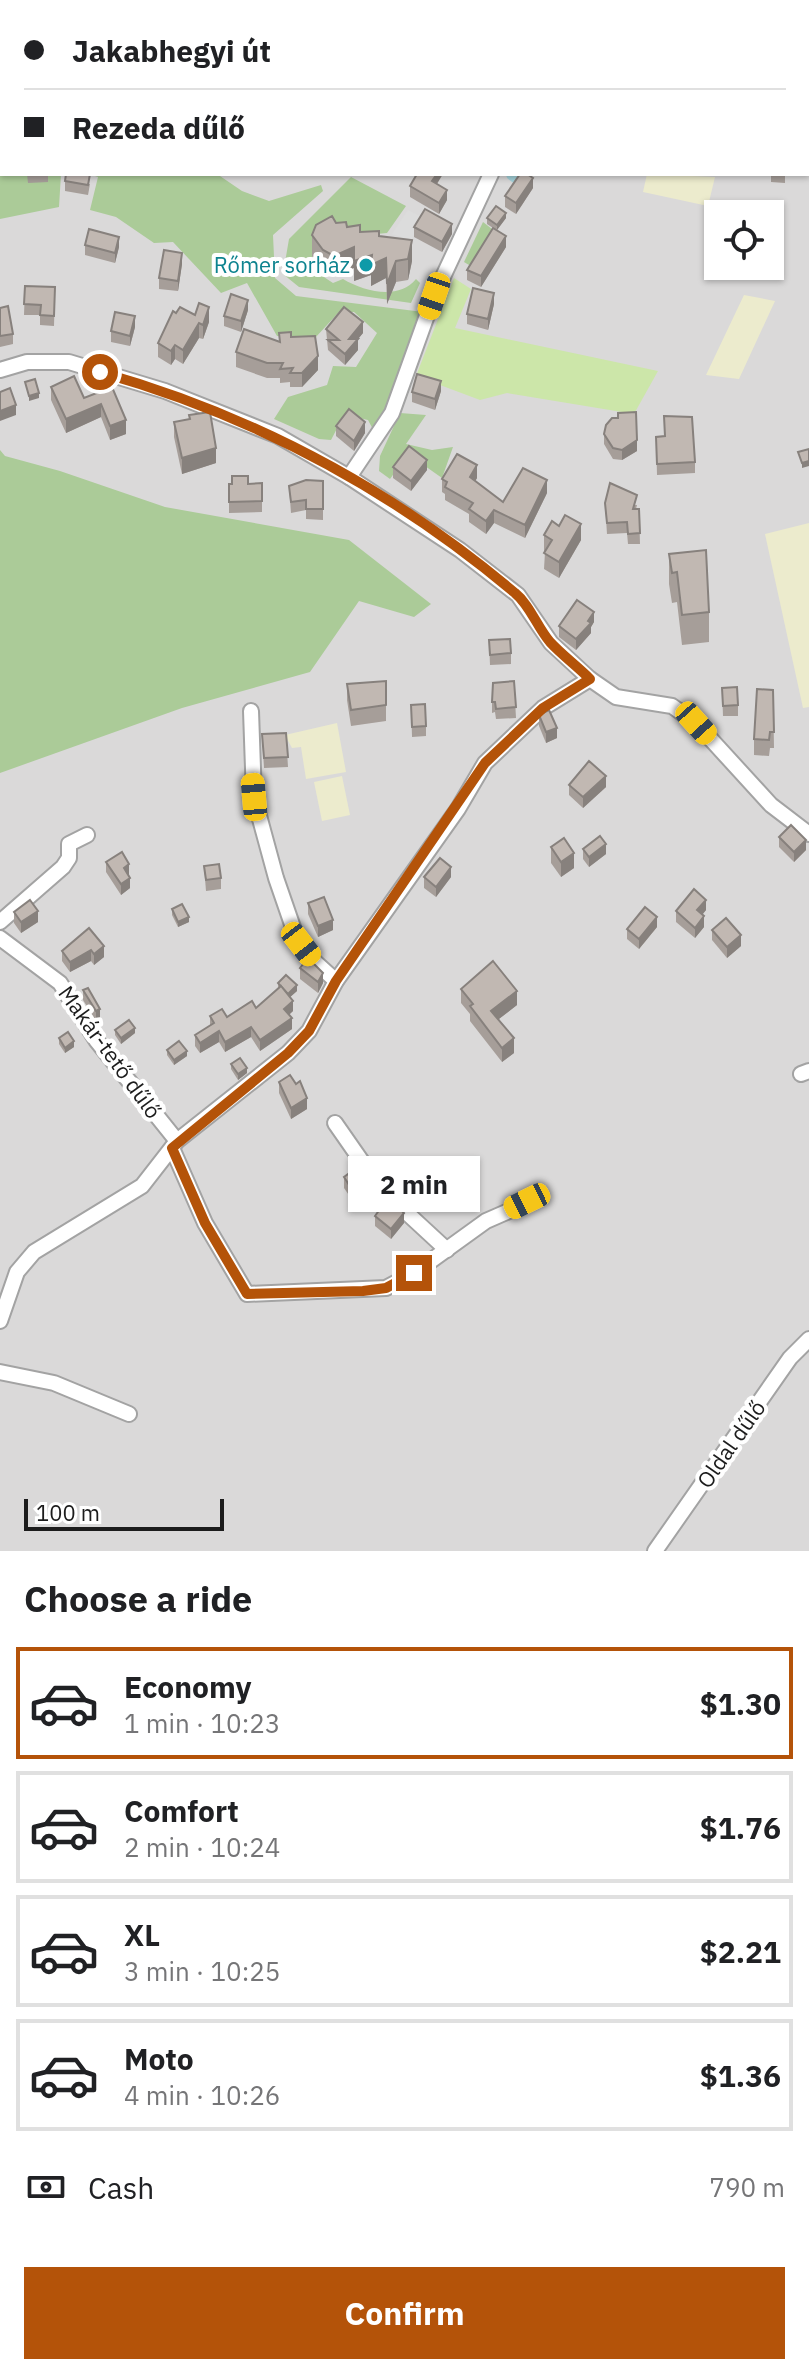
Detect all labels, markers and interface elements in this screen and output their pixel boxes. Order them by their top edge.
text: Jakabhegyi út [72,31,271,70]
text: Rezeda dűlő [72,108,245,147]
map controls [704,200,784,280]
button: locate [704,200,784,280]
place label: Rőmer sorház [214,250,350,279]
marker: Rőmer sorház [357,256,375,274]
car [415,269,453,323]
route start [82,354,118,390]
car [671,697,721,749]
car [240,772,268,822]
car [277,918,325,970]
street label: Makár-tető dűlő [52,979,168,1124]
callout: 2 min [348,1157,480,1213]
text: 2 min [380,1167,448,1201]
car [500,1180,554,1222]
route end [396,1255,432,1291]
street label: Oldal dűlő [690,1394,771,1493]
scale bar [24,1495,224,1531]
text: 100 m [36,1498,100,1527]
text: Choose a ride [24,1575,252,1622]
icon: car [28,1667,100,1739]
text: Economy [124,1667,252,1706]
text: $1.30 [700,1684,781,1723]
text: 1 min · 10:23 [124,1706,280,1740]
icon: car [28,1791,100,1863]
text: Comfort [124,1791,239,1830]
text: $1.76 [700,1808,781,1847]
text: 2 min · 10:24 [124,1830,280,1864]
icon: car [28,1915,100,1987]
text: XL [124,1915,160,1954]
text: $2.21 [700,1932,781,1971]
text: 3 min · 10:25 [124,1954,280,1988]
icon: car [28,2039,100,2111]
text: Moto [124,2039,194,2078]
text: $1.36 [700,2056,781,2095]
text: 4 min · 10:26 [124,2078,280,2112]
icon: cash [24,2165,68,2209]
text: Cash [88,2168,154,2207]
text: 790 m [709,2170,785,2204]
button: Confirm [24,2267,785,2359]

